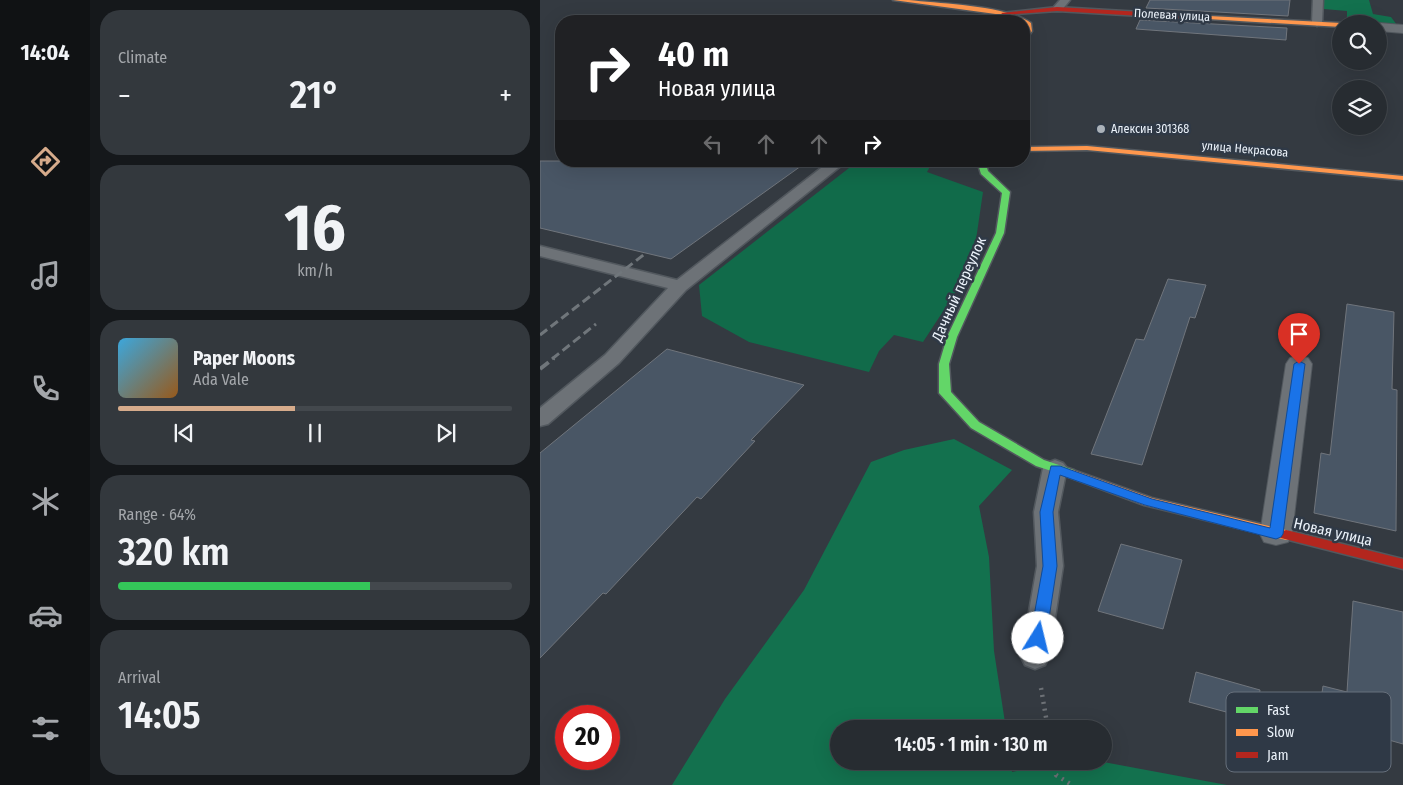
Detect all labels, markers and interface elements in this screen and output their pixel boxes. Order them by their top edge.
street label: Полевая улица [1134,6,1211,24]
map controls [1332,15,1387,135]
button: search [1332,15,1387,70]
text: 40 m [658,33,729,75]
icon: right [575,35,640,100]
text: 14:04 [21,39,69,66]
text: Climate [118,48,167,67]
text: 21° [290,72,340,118]
text: Новая улица [658,75,776,102]
text: − [118,79,131,112]
text: + [499,79,512,112]
button: layers [1332,80,1387,135]
place label: Алексин 301368 [1111,122,1189,136]
marker: Алексин 301368 [1095,123,1107,135]
icon: left [699,130,727,158]
icon: ahead [752,130,780,158]
icon: ahead [805,130,833,158]
icon: right [858,130,886,158]
street label: улица Некрасова [1201,138,1289,160]
icon: directions [28,144,63,179]
text: 16 [284,189,346,267]
street label: Дачный переулок [927,234,990,345]
icon: music [28,258,63,293]
text: km/h [297,261,333,280]
pin [1278,313,1320,364]
icon: arrive [1285,320,1313,348]
text: Paper Moons [193,347,295,370]
text: Ada Vale [193,370,249,389]
icon: phone [28,371,63,406]
icon: previous [170,419,198,447]
icon: pause [301,419,329,447]
icon: next [432,419,460,447]
icon: climate [28,484,63,519]
text: Range · 64% [118,505,196,524]
street label: Новая улица [1292,514,1374,550]
text: 320 km [118,529,230,575]
icon: car [28,598,63,633]
position arrow [1011,611,1063,663]
text: Arrival [118,668,160,687]
text: 14:05 [118,692,201,738]
legend [1226,692,1391,772]
text: Fast [1267,702,1290,719]
speed limit sign: 20 [555,705,620,770]
icon: filters [28,711,63,746]
text: Slow [1267,724,1294,741]
text: 14:05 · 1 min · 130 m [894,733,1048,756]
text: Jam [1267,747,1288,764]

